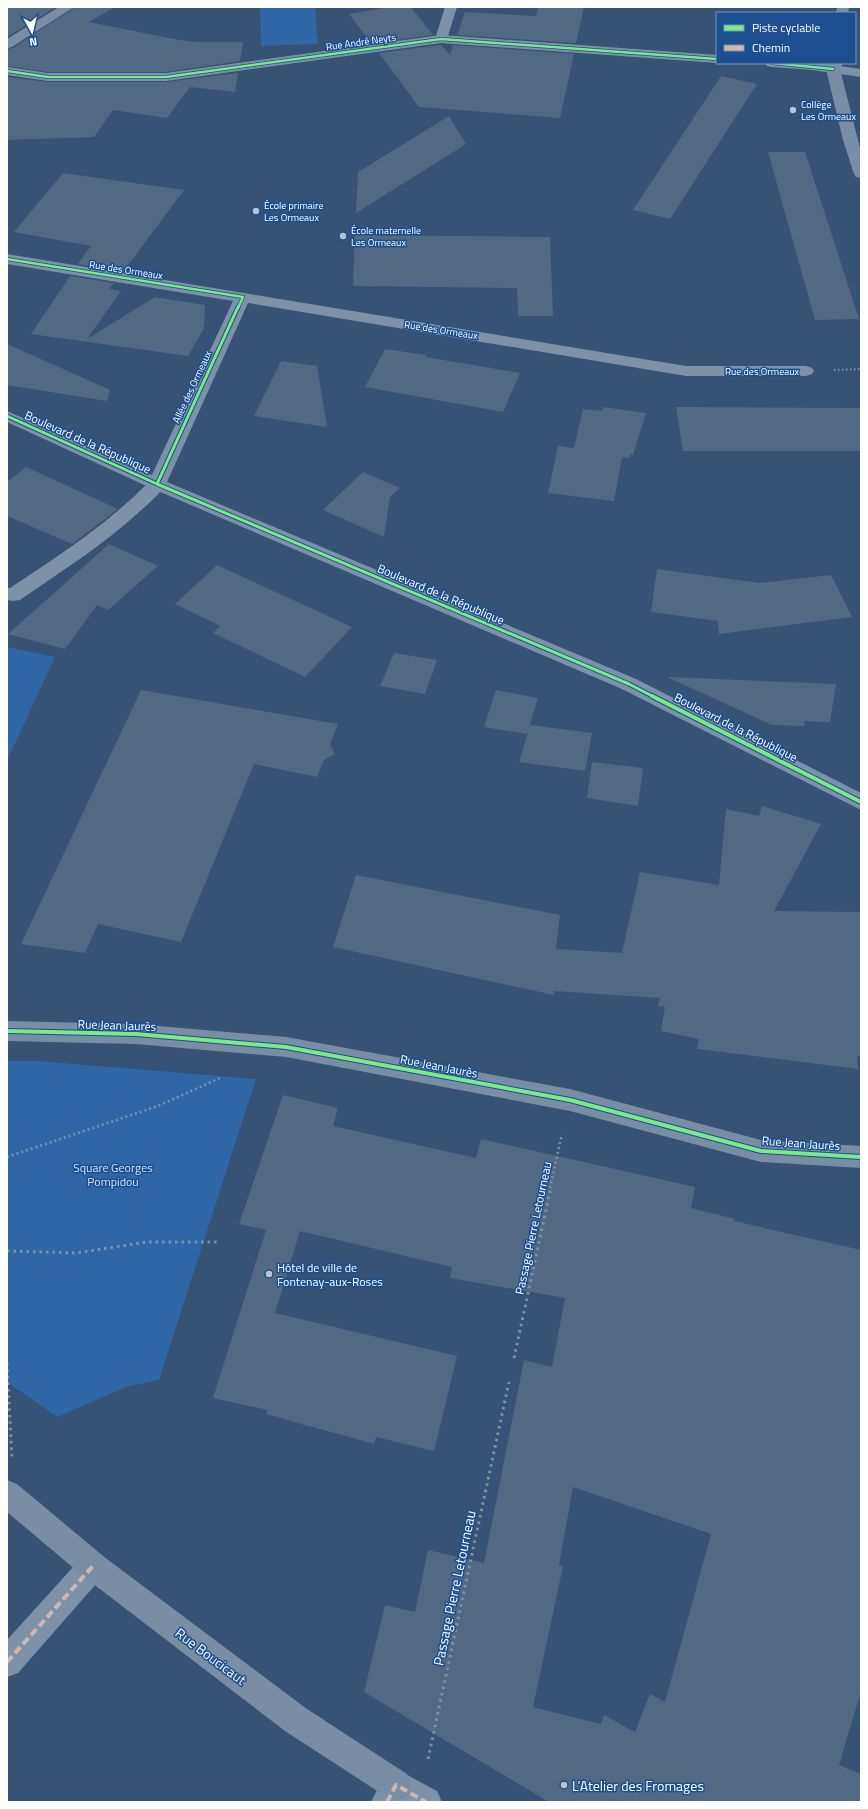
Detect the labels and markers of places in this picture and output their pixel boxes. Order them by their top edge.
place label: Collège Les Ormeaux [801,97,856,124]
marker: Collège Les Ormeaux [788,105,798,115]
place label: École primaire Les Ormeaux [264,198,323,225]
marker: École primaire Les Ormeaux [251,206,261,216]
place label: École maternelle Les Ormeaux [351,223,421,250]
marker: École maternelle Les Ormeaux [338,231,348,241]
place label: Hôtel de ville de Fontenay-aux-Roses [277,1258,383,1291]
marker: Hôtel de ville de Fontenay-aux-Roses [264,1269,274,1279]
place label: L'Atelier des Fromages [572,1775,704,1796]
marker: L'Atelier des Fromages [559,1780,569,1790]

